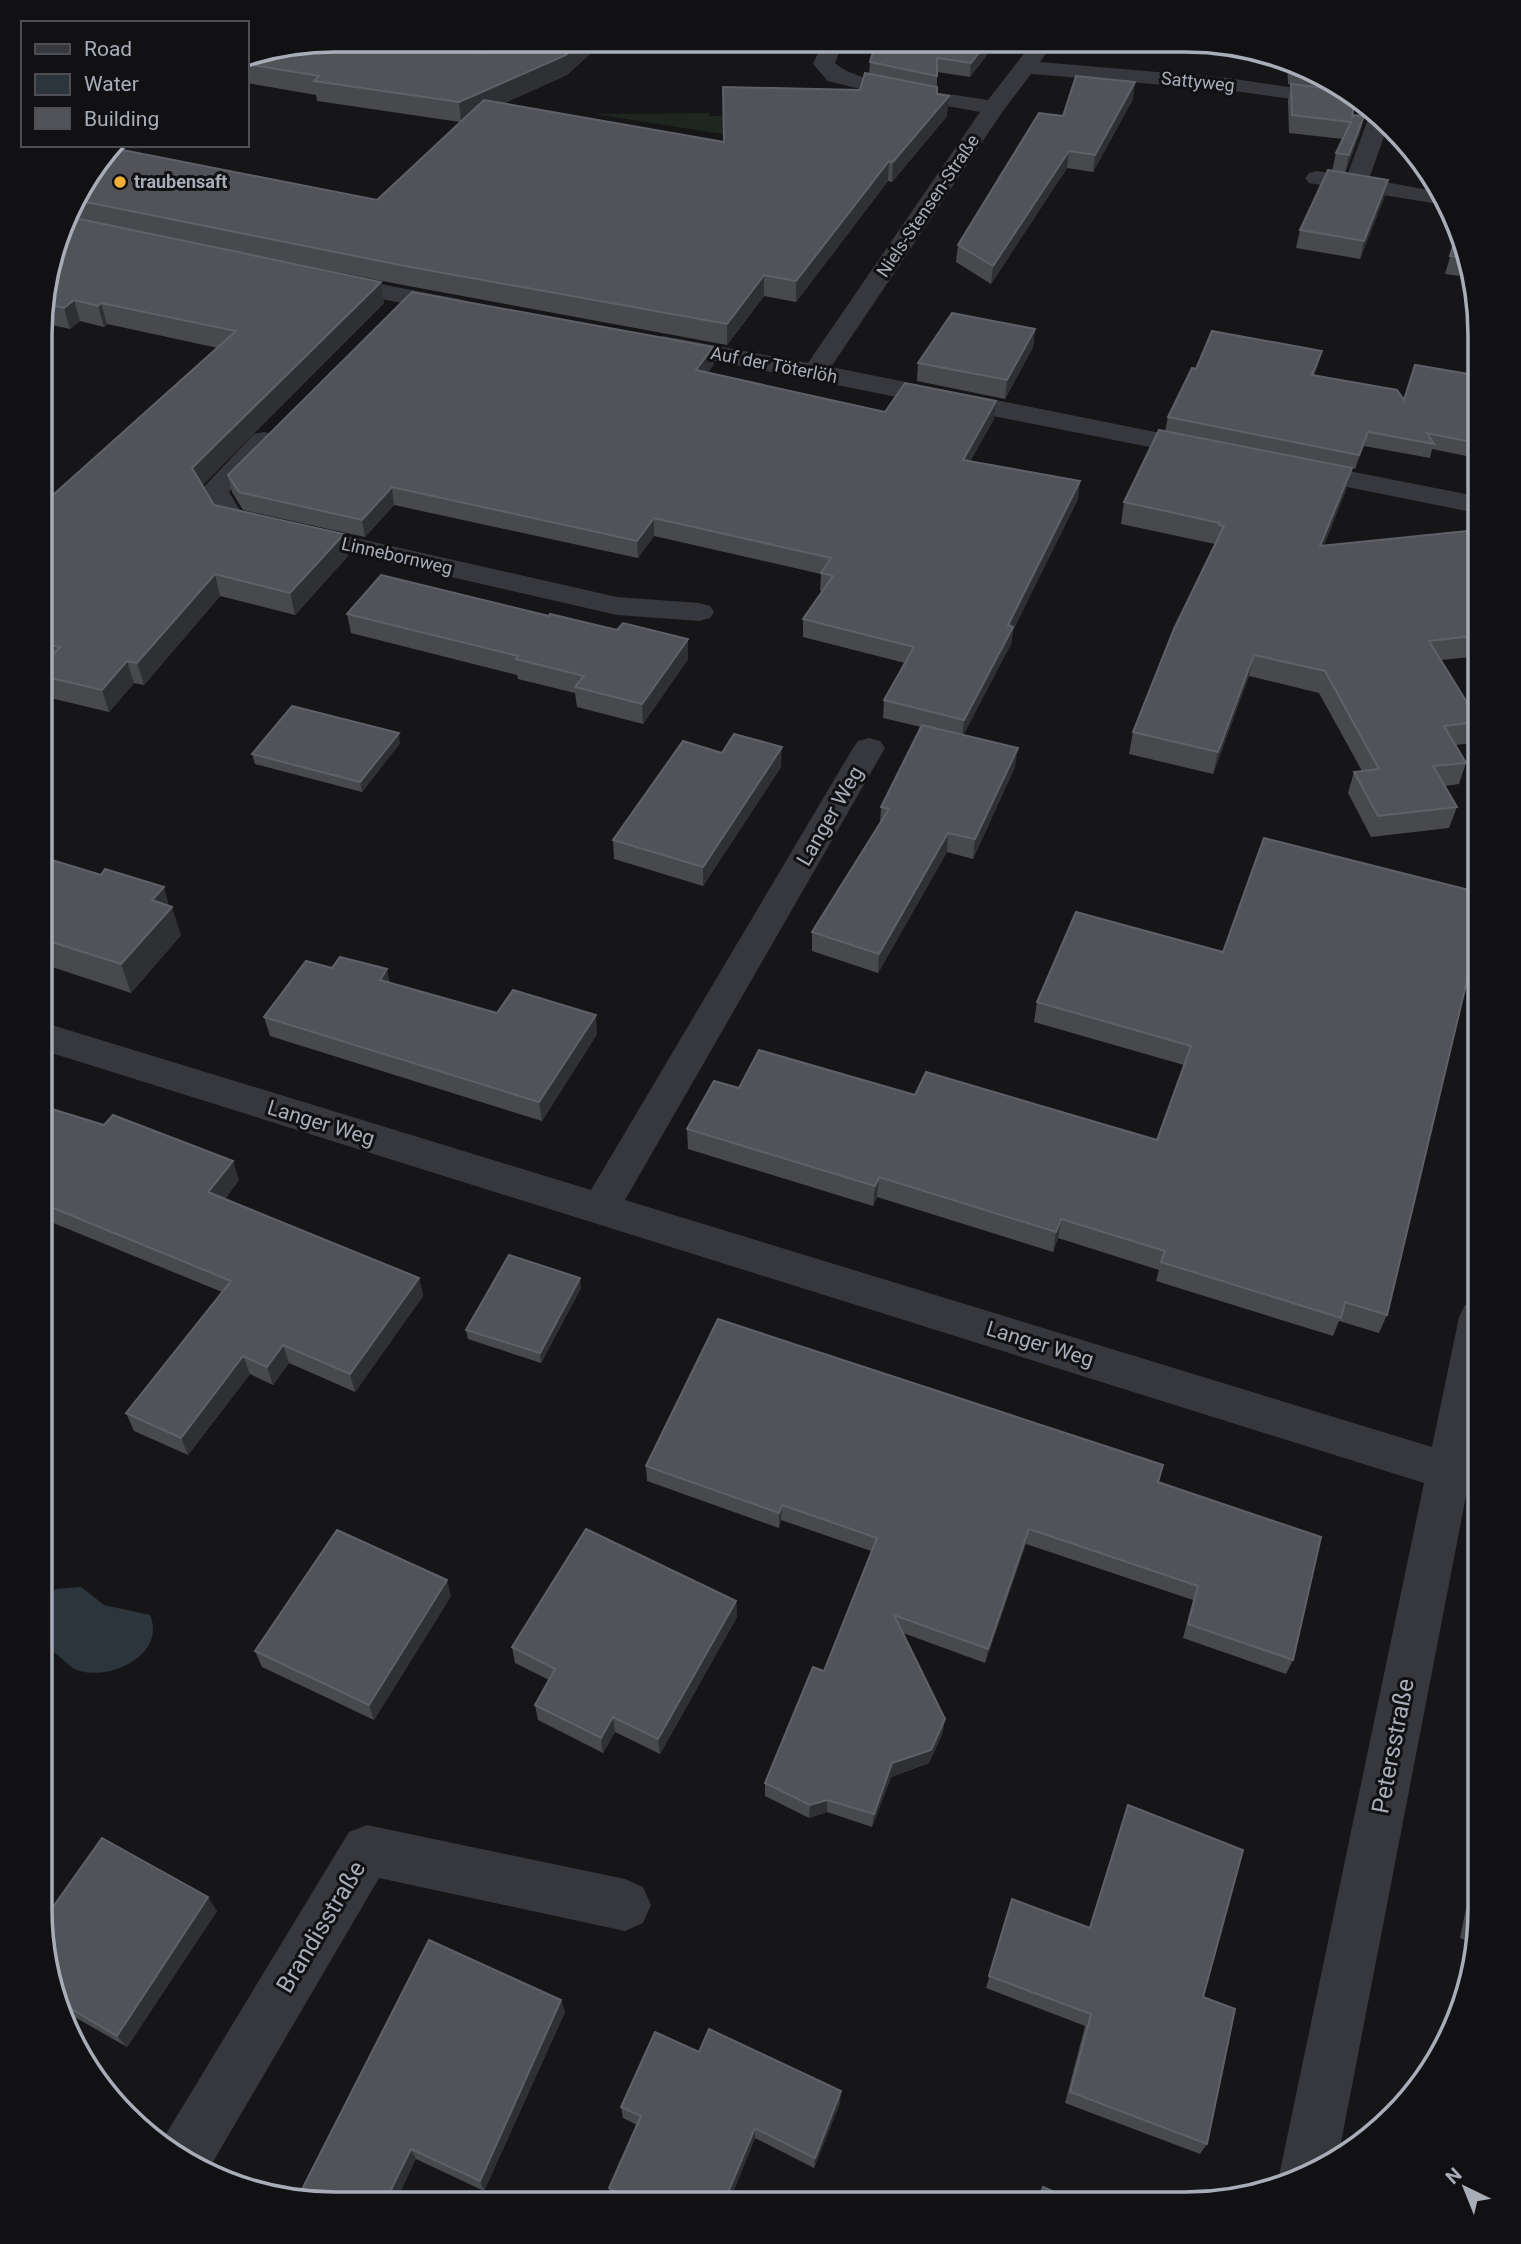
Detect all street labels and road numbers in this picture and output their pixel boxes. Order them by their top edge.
street label: Sattyweg [1160,67,1236,96]
street label: Niels-Stensen-Straße [872,130,983,281]
street label: Auf der Töterlöh [709,342,839,387]
street label: Linnebornweg [340,533,455,578]
street label: Langer Weg [792,762,868,870]
street label: Langer Weg [264,1095,378,1151]
street label: Langer Weg [983,1316,1097,1372]
street label: Petersstraße [1366,1676,1420,1816]
street label: Brandisstraße [271,1856,371,1998]

